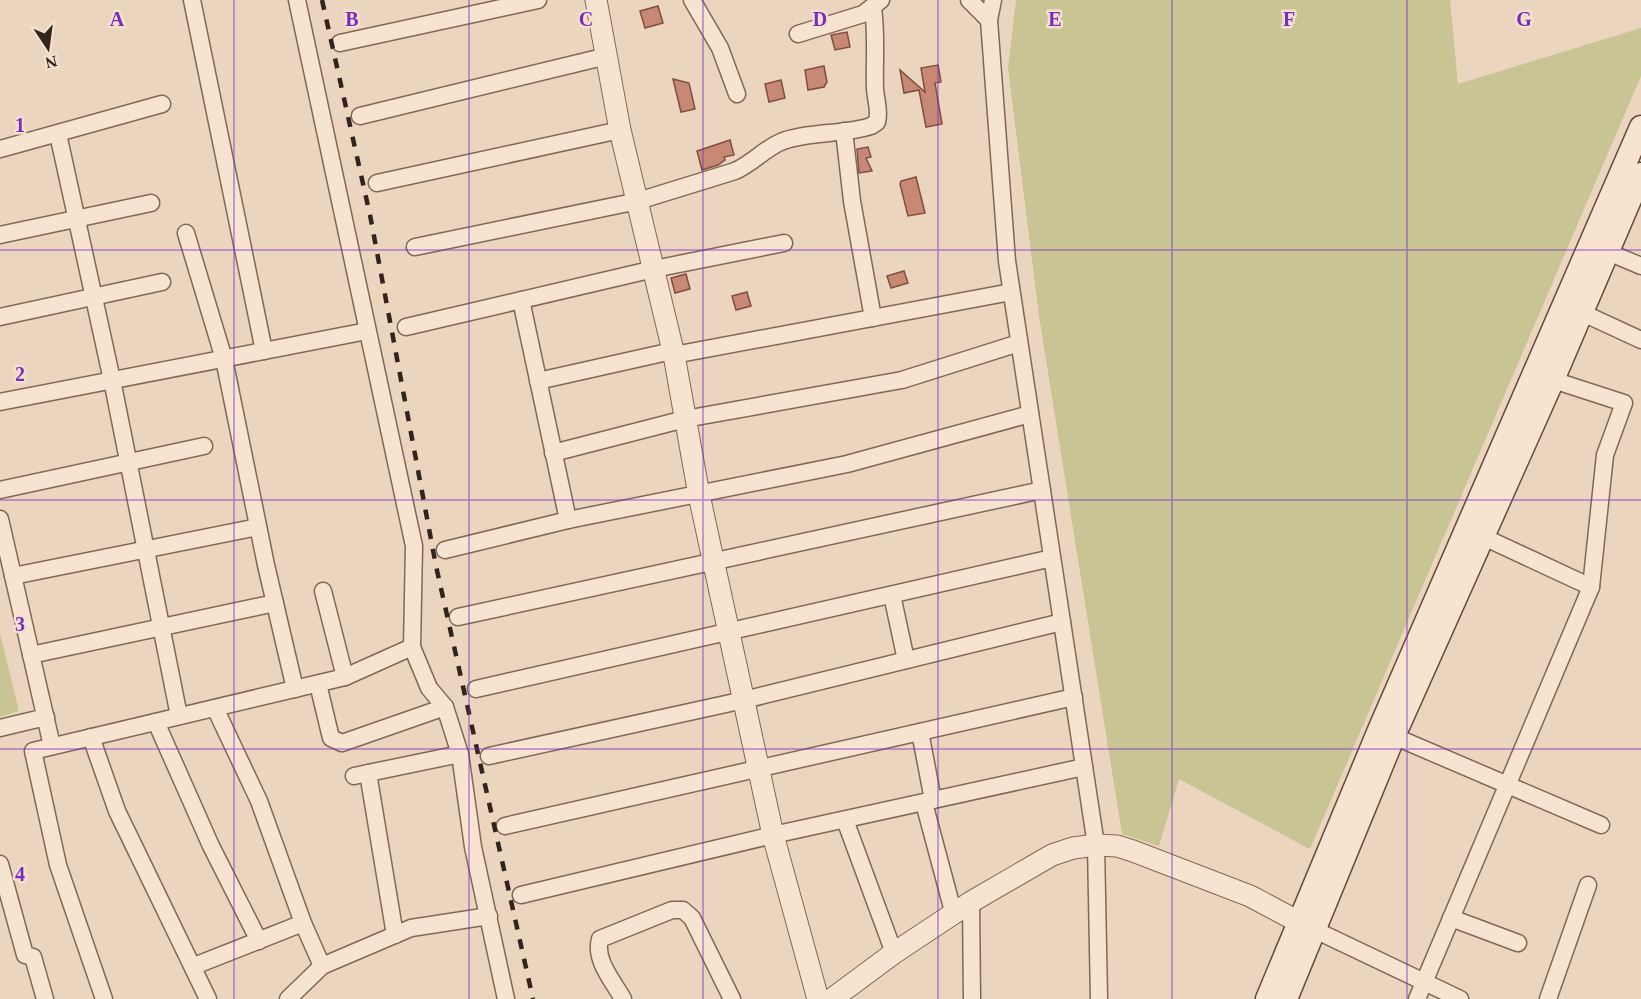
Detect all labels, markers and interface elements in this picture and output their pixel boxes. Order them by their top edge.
text: A [110,8,125,30]
text: B [345,8,359,30]
text: C [579,8,593,30]
text: D [813,8,827,30]
text: E [1048,8,1062,30]
text: F [1283,8,1295,30]
text: G [1516,8,1532,30]
north arrow [18,18,78,78]
text: N [43,53,59,72]
text: 1 [15,114,25,136]
text: 2 [15,363,25,385]
text: 3 [15,613,25,635]
text: 4 [15,863,25,885]

